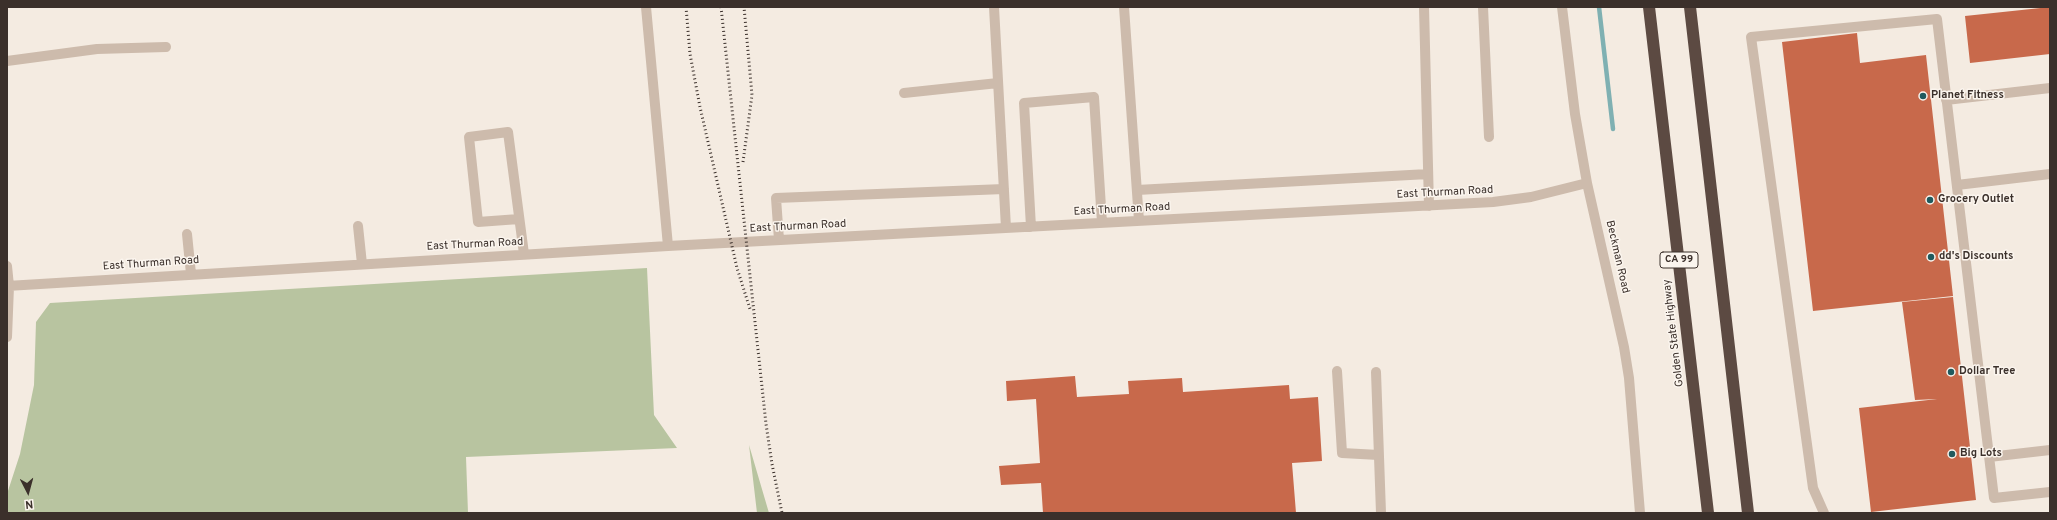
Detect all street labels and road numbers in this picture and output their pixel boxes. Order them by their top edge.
street label: East Thurman Road [1396,184,1494,202]
street label: East Thurman Road [1073,201,1171,219]
street label: East Thurman Road [749,218,847,236]
street label: Beckman Road [1602,219,1632,295]
street label: East Thurman Road [426,236,524,254]
road number: CA 99 [1660,252,1698,268]
street label: East Thurman Road [102,254,200,274]
street label: Golden State Highway [1661,278,1687,388]

